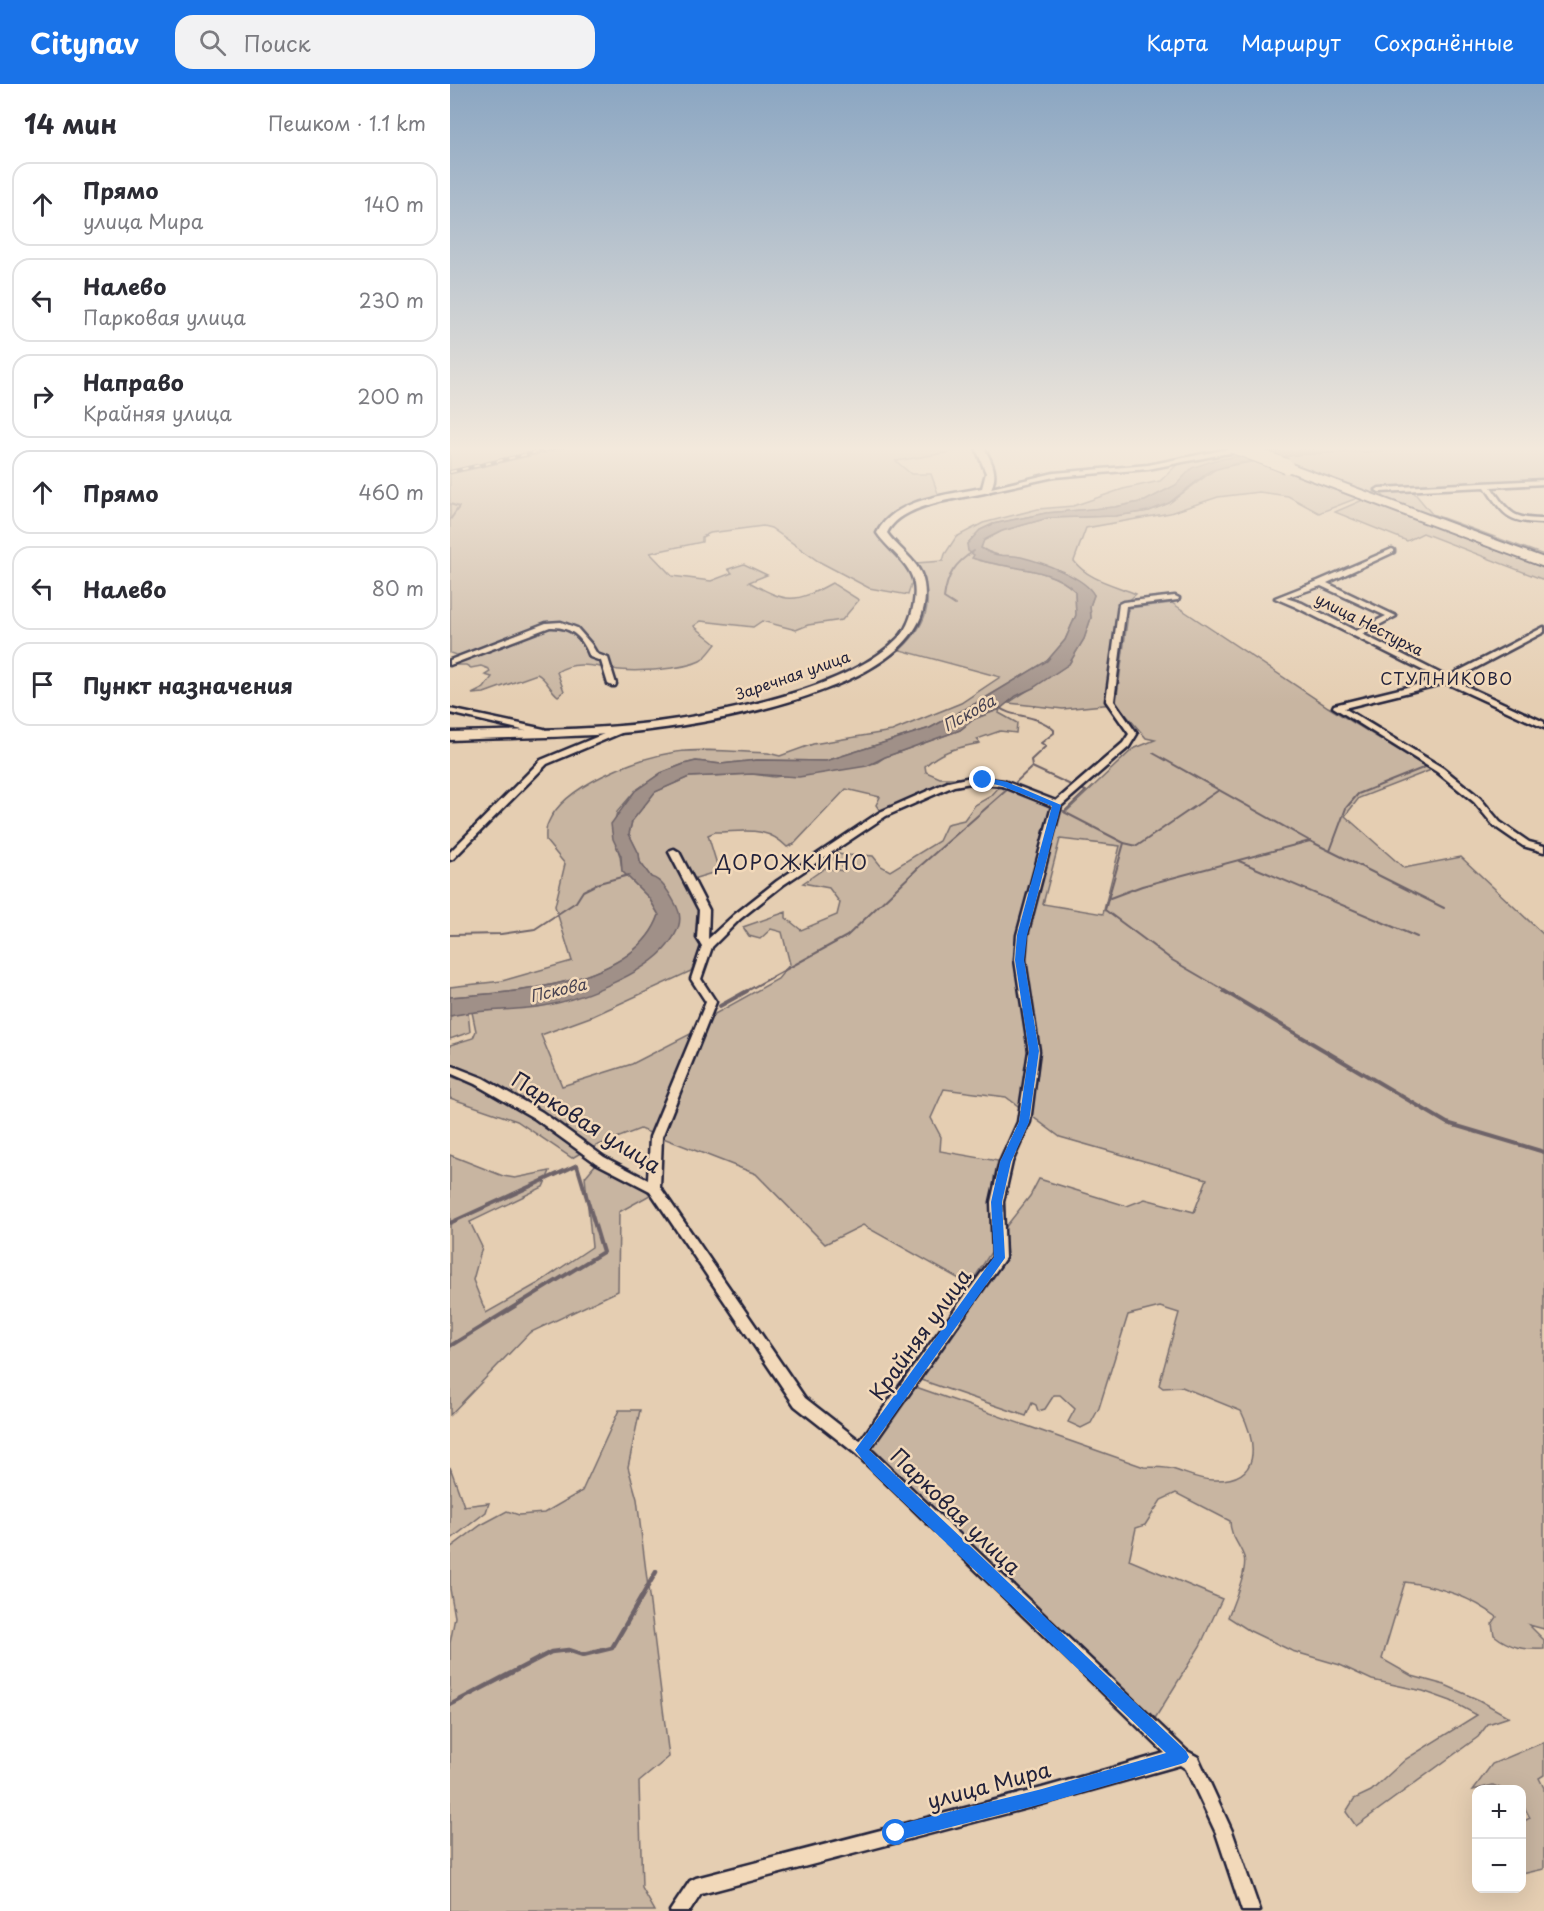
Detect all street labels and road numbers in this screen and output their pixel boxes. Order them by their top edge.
street label: улица Нестурха [1312,586,1428,661]
street label: Заречная улица [732,644,853,705]
street label: Парковая улица [506,1062,669,1181]
street label: Крайняя улица [860,1261,979,1406]
street label: Парковая улица [884,1440,1030,1582]
street label: улица Мира [923,1752,1054,1816]

